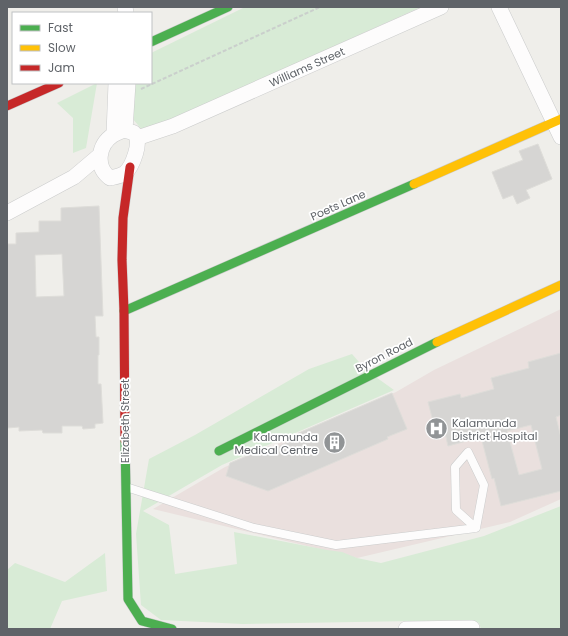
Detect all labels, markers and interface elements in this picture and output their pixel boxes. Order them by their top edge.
legend [12,12,152,84]
text: Fast [48,19,73,36]
text: Slow [48,39,76,56]
street label: Williams Street [267,43,347,91]
text: Jam [48,59,75,76]
street label: Poets Lane [308,186,368,224]
street label: Byron Road [352,334,416,376]
street label: Elizabeth Street [117,379,133,463]
place label: Kalamunda District Hospital [452,415,537,444]
hospital icon: Kalamunda District Hospital [423,416,449,442]
place label: Kalamunda Medical Centre [235,429,318,458]
building icon: Kalamunda Medical Centre [321,430,347,456]

